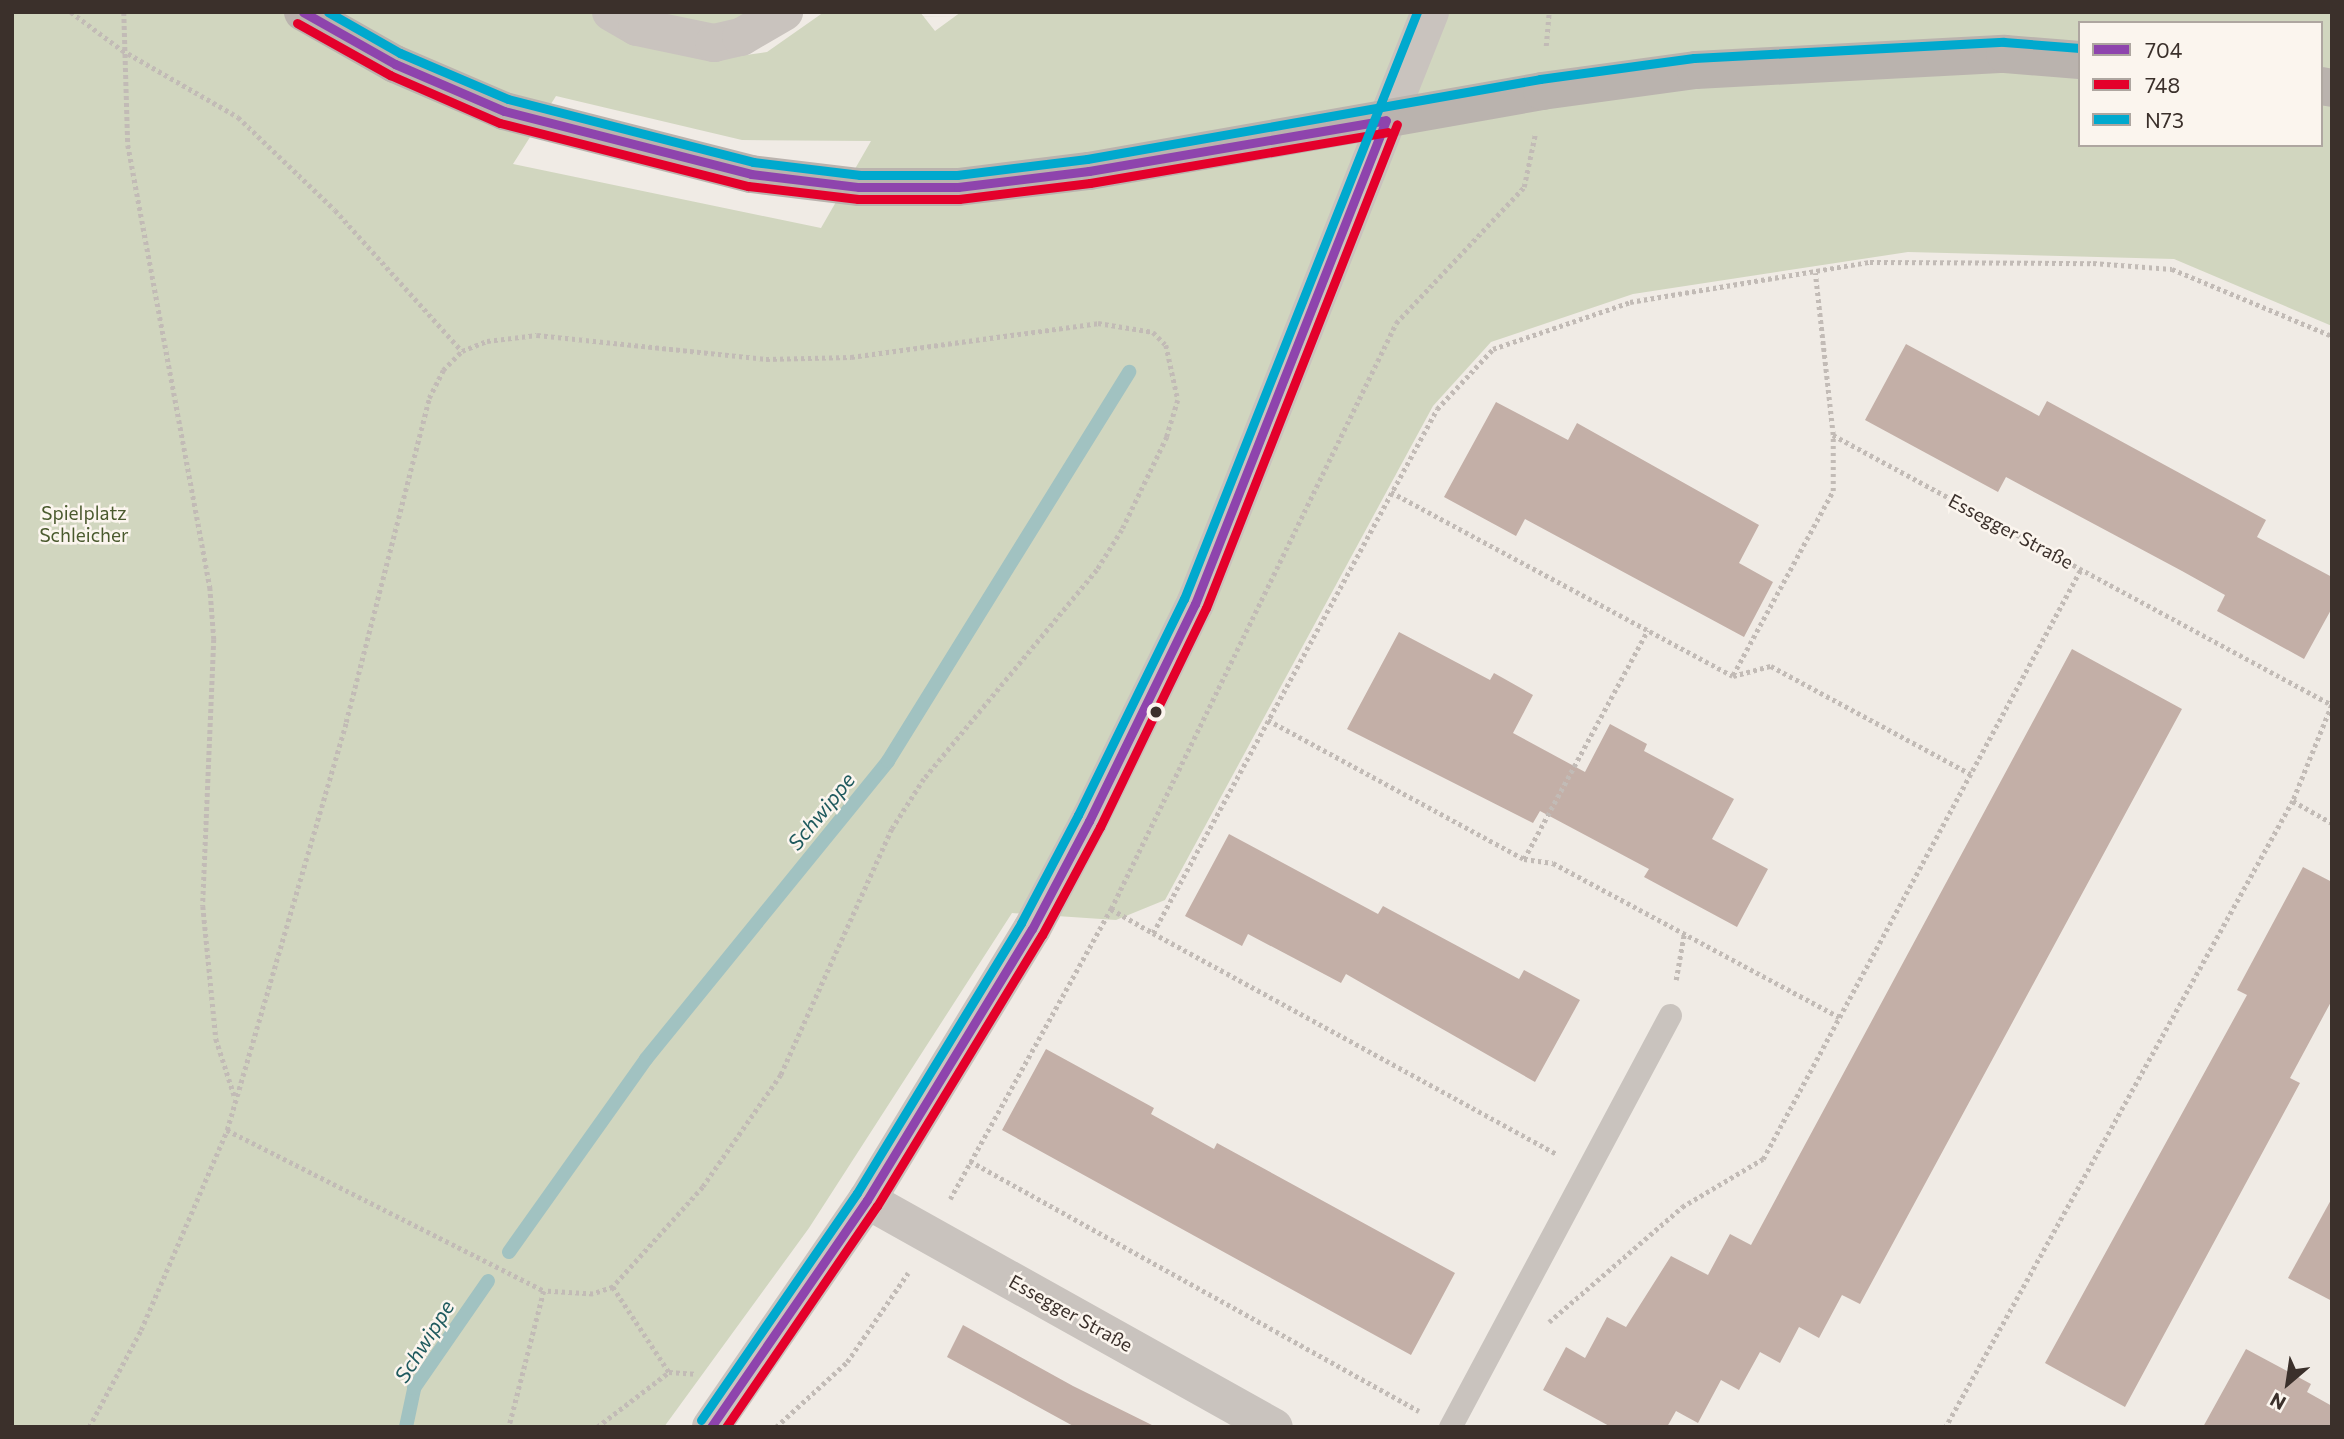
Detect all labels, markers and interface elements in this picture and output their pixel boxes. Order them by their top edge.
legend [2078,21,2323,147]
text: 704 [2145,37,2182,62]
text: 748 [2145,72,2180,97]
text: N73 [2145,107,2184,132]
street label: Essegger Straße [1945,489,2077,573]
park label: Spielplatz Schleicher [39,502,129,546]
unlabelled marker [1149,705,1163,719]
water label: Schwippe [782,767,860,855]
street label: Essegger Straße [1005,1270,1137,1356]
water label: Schwippe [389,1295,459,1387]
north arrow [2253,1348,2323,1418]
text: N [2266,1388,2289,1415]

